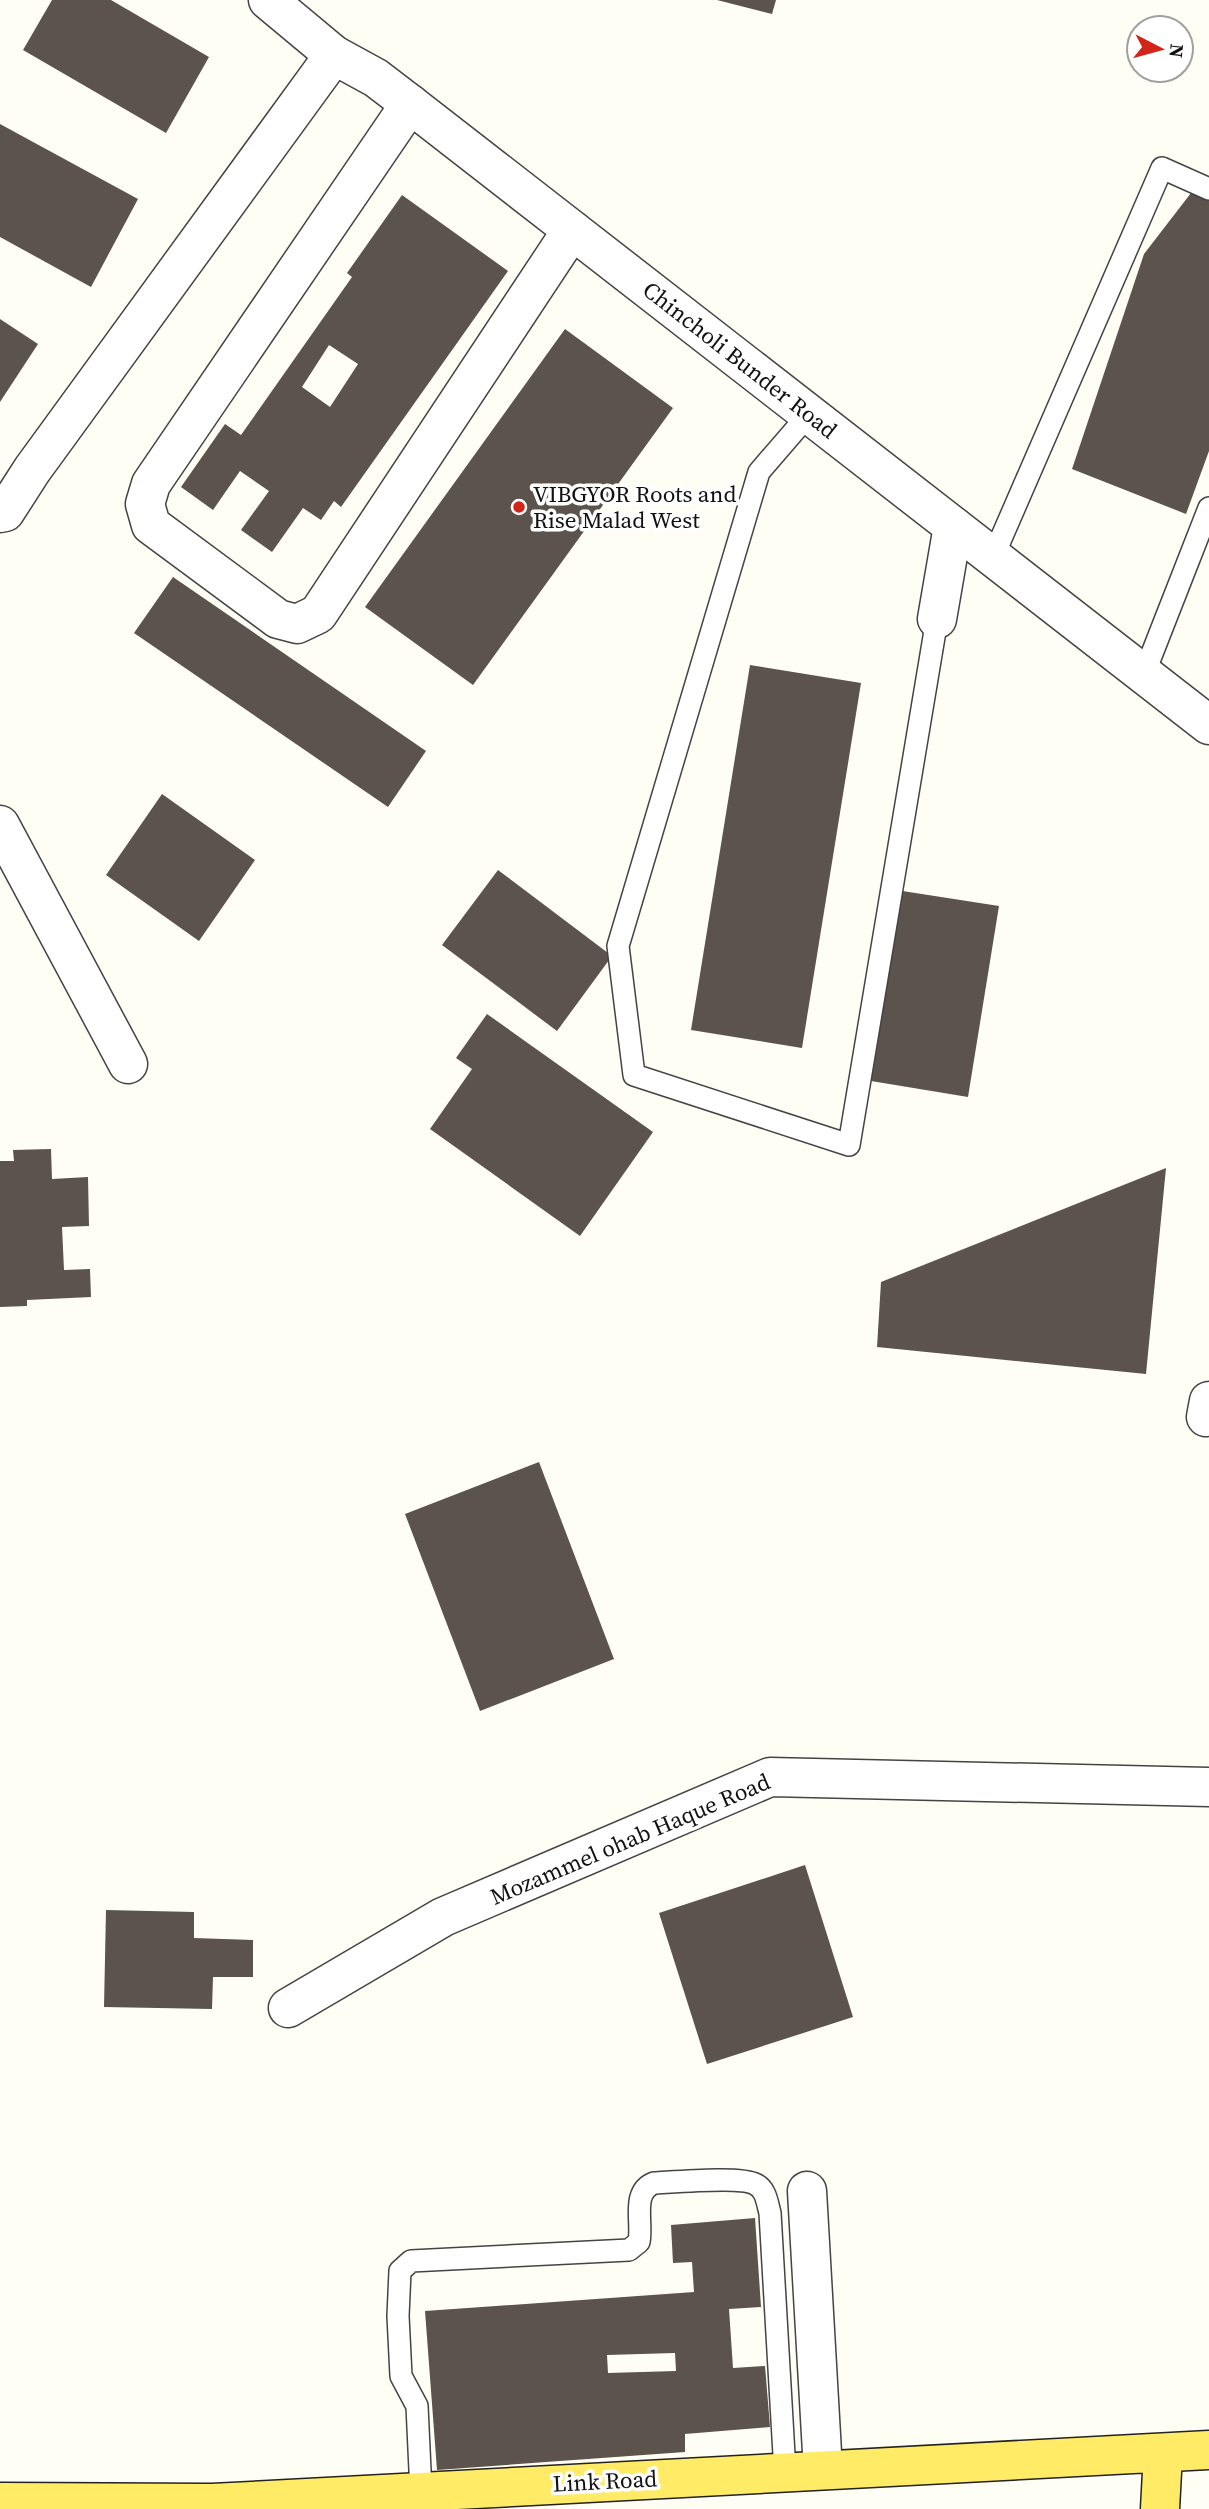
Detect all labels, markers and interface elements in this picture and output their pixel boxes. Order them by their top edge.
north arrow [1125,14,1195,84]
text: N [1163,43,1191,59]
street label: Chincholi Bunder Road [636,274,844,446]
place label: VIBGYOR Roots and Rise Malad West [533,478,736,536]
marker: VIBGYOR Roots and Rise Malad West [511,499,527,515]
street label: Mozammel ohab Haque Road [485,1765,775,1913]
street label: Link Road [552,2462,658,2500]

